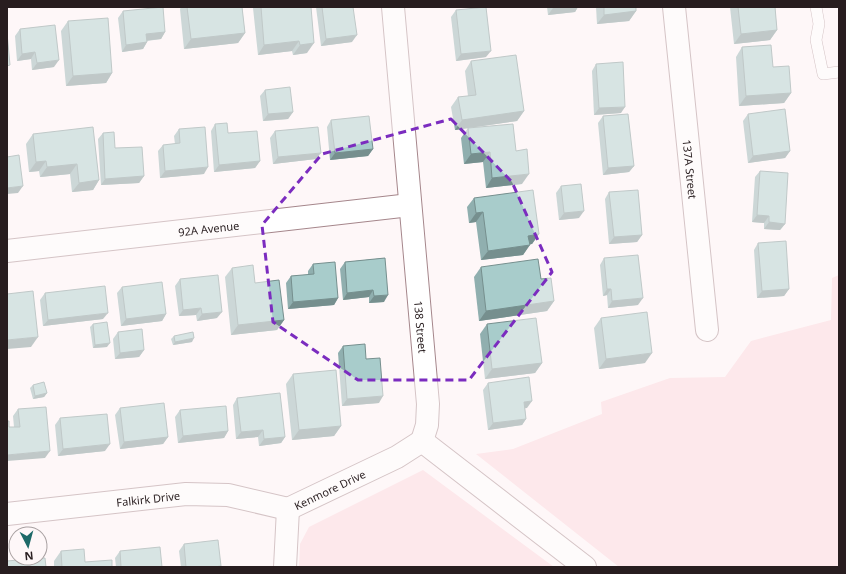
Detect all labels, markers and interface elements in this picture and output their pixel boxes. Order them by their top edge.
street label: 137A Street [680,139,701,200]
street label: 92A Avenue [177,217,240,239]
street label: 138 Street [411,300,431,354]
street label: Kenmore Drive [291,466,368,513]
street label: Falkirk Drive [115,487,181,509]
north arrow [8,526,48,566]
text: N [24,549,34,564]

